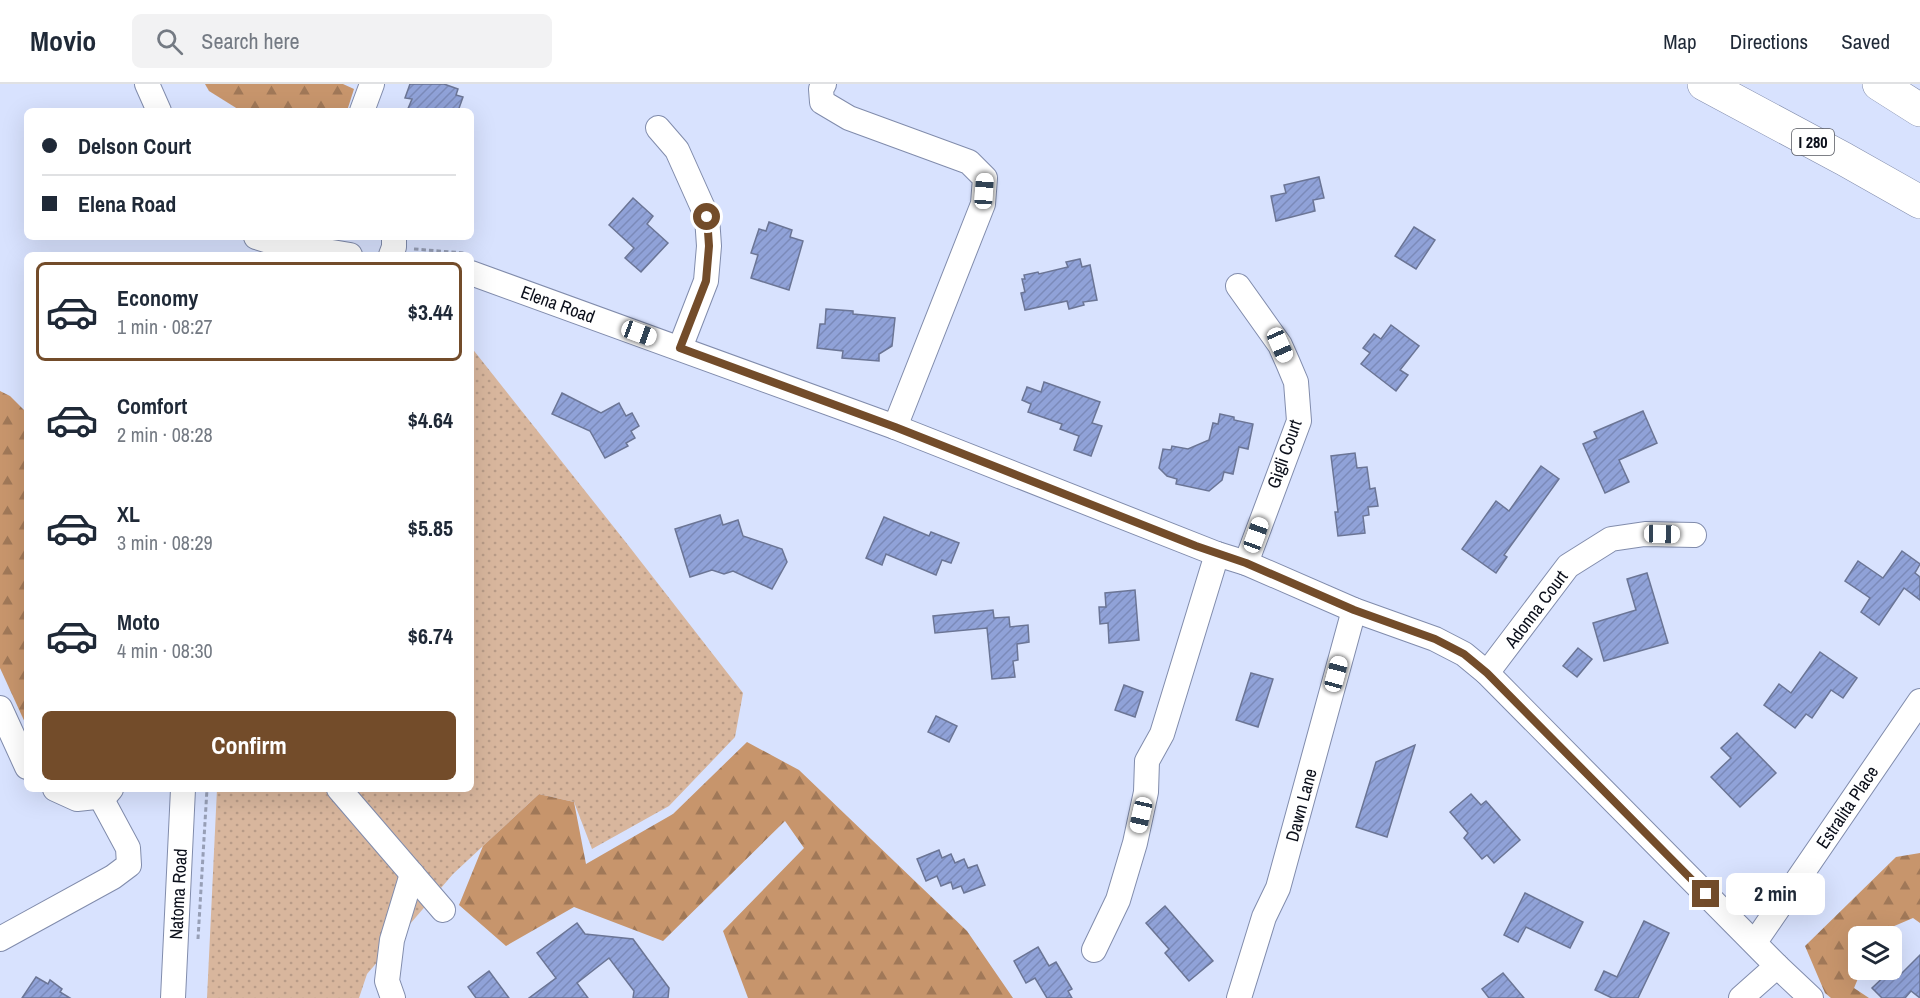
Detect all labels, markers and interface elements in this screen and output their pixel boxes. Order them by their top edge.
search box [132,14,552,68]
text: Movio [30,22,96,60]
icon: search [153,25,186,58]
text: Search here [201,26,300,56]
text: Map [1663,27,1697,56]
text: Directions [1730,27,1808,56]
text: Saved [1841,27,1890,56]
road number: I 280 [1792,129,1834,155]
text: Delson Court [78,131,191,161]
car [974,172,994,210]
text: Elena Road [78,189,176,219]
route start [693,203,720,230]
street label: Elena Road [517,279,599,329]
text: Economy [117,283,198,313]
icon: car [45,285,99,339]
text: $3.44 [408,297,453,327]
text: 1 min · 08:27 [117,313,213,340]
car [619,318,659,348]
car [1264,325,1296,365]
text: Comfort [117,391,187,421]
icon: car [45,393,99,447]
text: $4.64 [408,405,453,435]
street label: Gigli Court [1261,416,1307,492]
text: 2 min · 08:28 [117,421,213,448]
text: XL [117,499,140,529]
icon: car [45,501,99,555]
text: $5.85 [408,513,453,543]
car [1241,515,1271,555]
car [1644,525,1680,543]
text: 3 min · 08:29 [117,529,213,556]
street label: Adonna Court [1498,565,1573,654]
text: Moto [117,607,160,637]
icon: car [45,609,99,663]
text: $6.74 [408,621,453,651]
text: 4 min · 08:30 [117,637,213,664]
car [1323,654,1349,694]
button: Confirm [42,711,456,780]
street label: Estralita Place [1810,761,1884,853]
street label: Dawn Lane [1279,766,1323,844]
car [1128,795,1154,835]
street label: Natoma Road [163,848,193,940]
callout: 2 min [1727,873,1826,915]
route end [1692,880,1719,907]
text: 2 min [1754,880,1797,907]
map controls [1848,926,1902,980]
button: layers [1848,926,1902,980]

